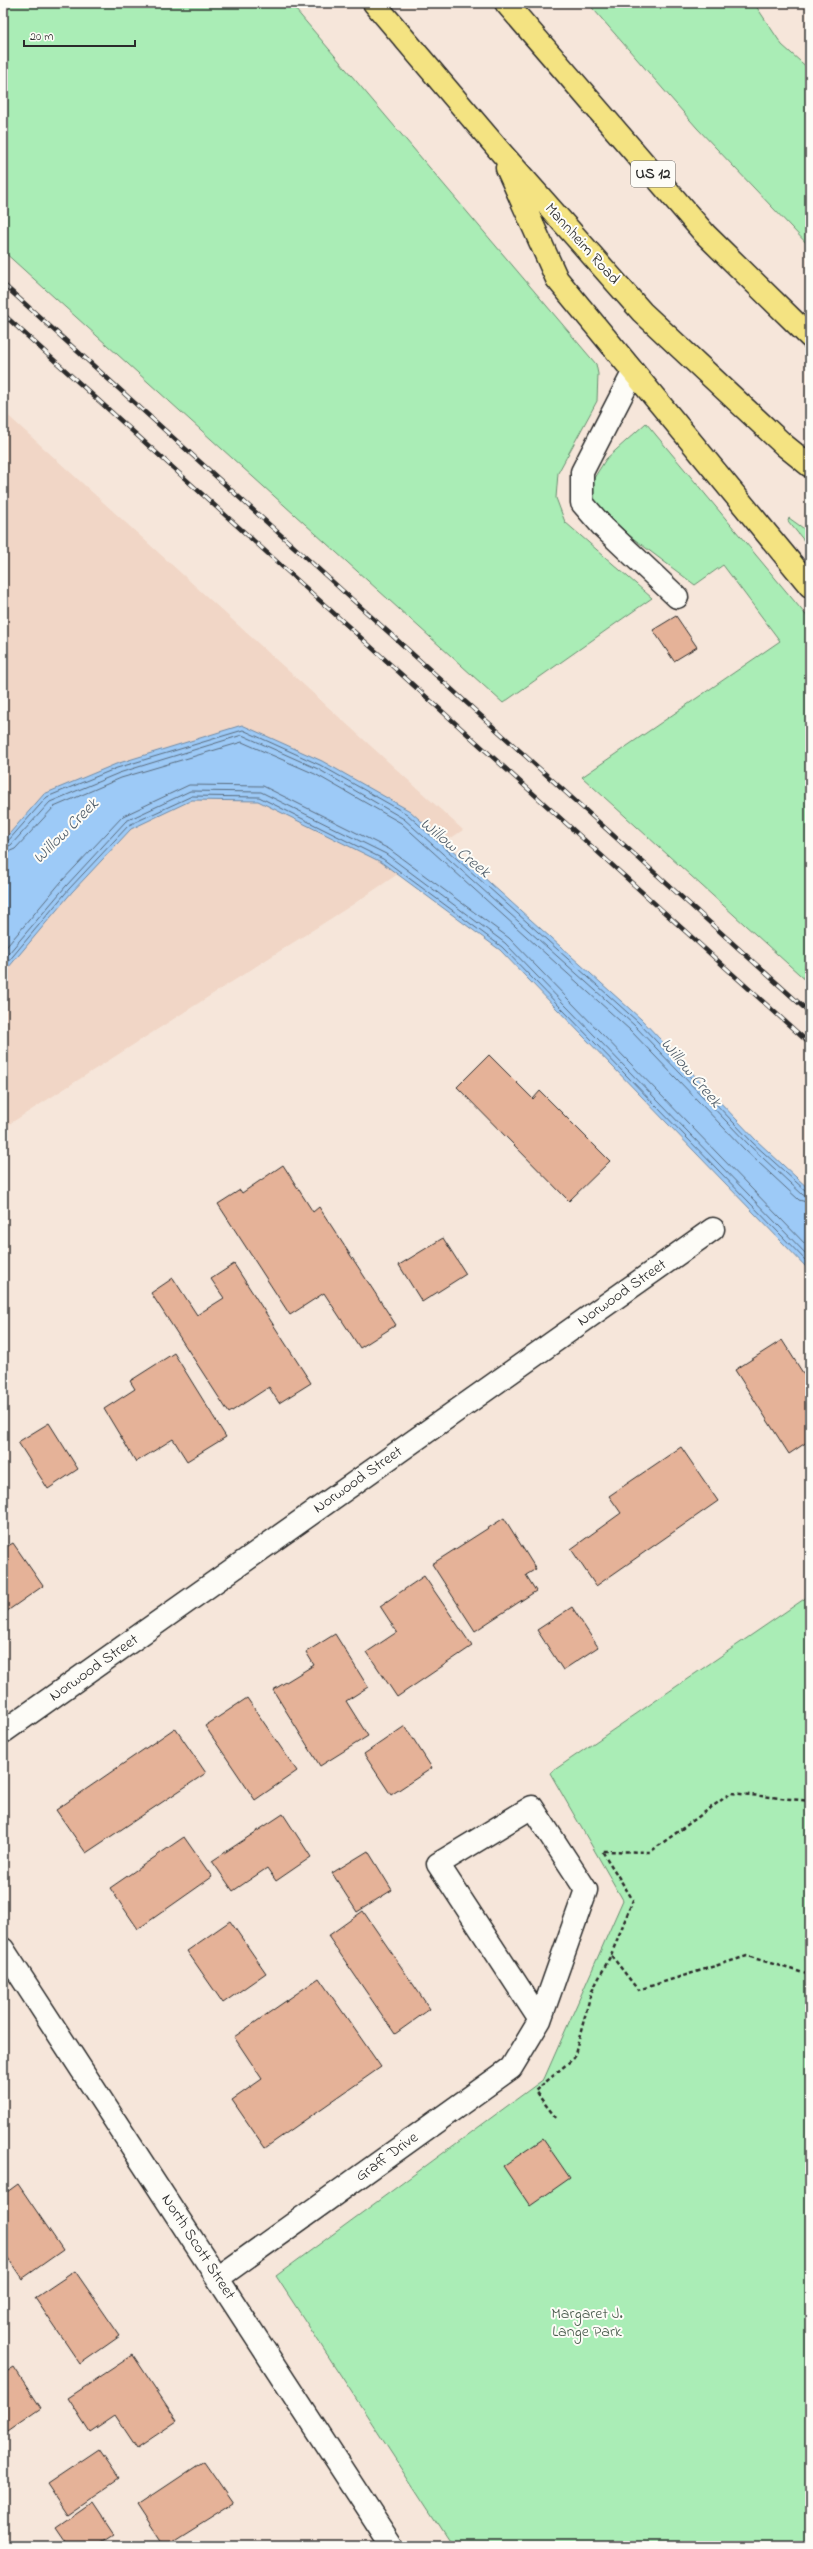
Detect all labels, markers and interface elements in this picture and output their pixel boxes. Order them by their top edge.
scale bar [24,22,135,48]
text: 20 m [30,28,53,46]
road number: US 12 [631,161,675,187]
street label: Mannheim Road [539,198,625,290]
water label: Willow Creek [27,791,106,870]
water label: Willow Creek [414,812,497,885]
water label: Willow Creek [654,1033,729,1115]
street label: Norwood Street [572,1253,672,1333]
street label: Norwood Street [308,1440,408,1520]
street label: Norwood Street [44,1628,144,1708]
street label: Graff Drive [351,2125,424,2188]
street label: North Scott Street [155,2189,242,2305]
park label: Margaret J. Lange Park [551,2302,623,2344]

